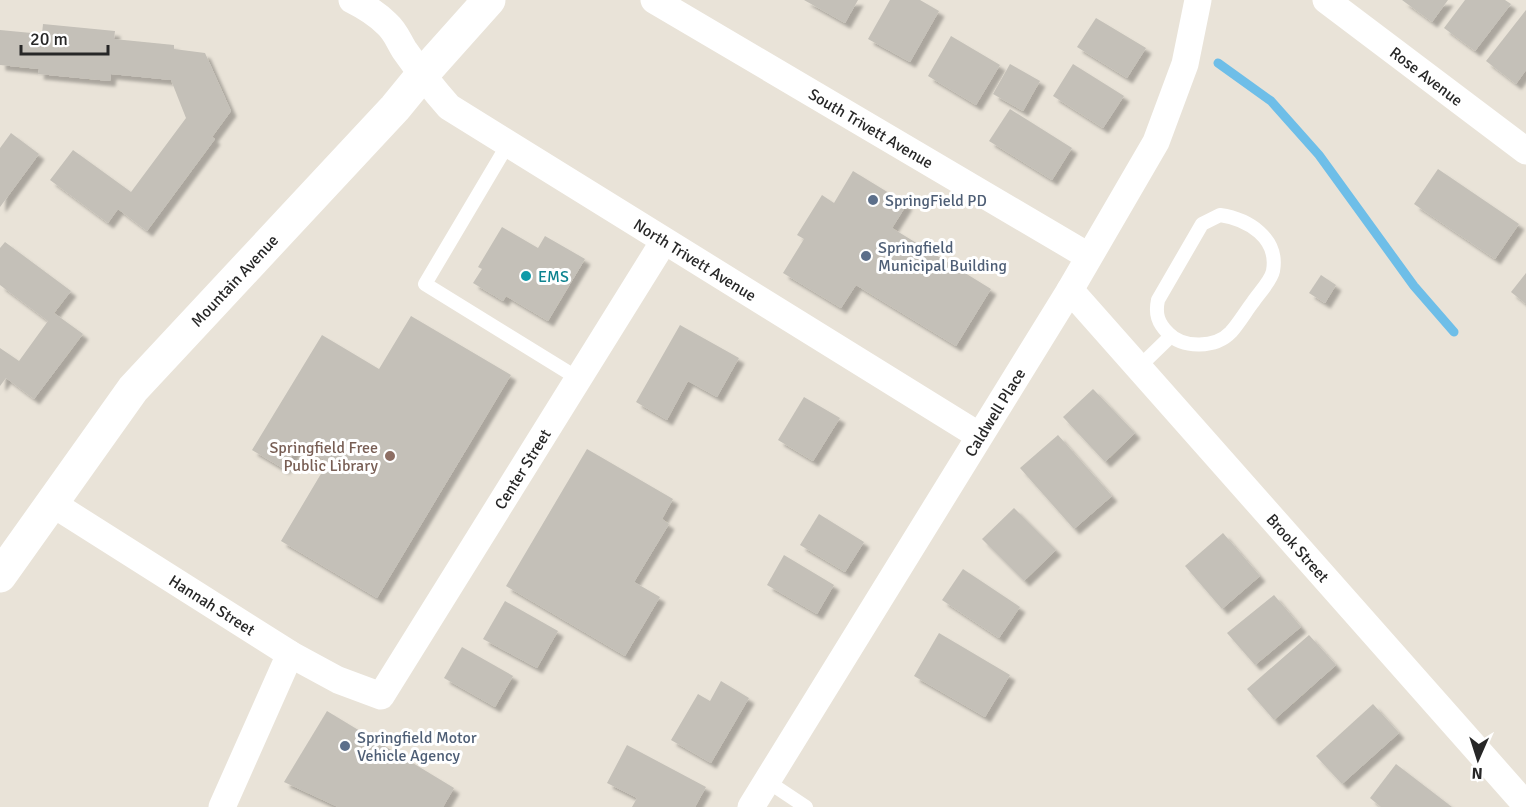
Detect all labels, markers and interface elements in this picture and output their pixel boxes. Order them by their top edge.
scale bar [21,18,108,56]
text: 20 m [30,28,68,50]
street label: Rose Avenue [1385,43,1466,111]
street label: South Trivett Avenue [805,84,936,173]
place label: SpringField PD [885,191,987,211]
marker: SpringField PD [866,193,880,207]
street label: North Trivett Avenue [630,215,760,306]
street label: Mountain Avenue [187,231,283,331]
place label: Springfield Municipal Building [878,238,1007,276]
marker: Springfield Municipal Building [859,249,873,263]
place label: EMS [538,267,569,287]
marker: EMS [519,269,533,283]
street label: Caldwell Place [961,365,1030,461]
street label: Center Street [491,425,556,513]
place label: Springfield Free Public Library [269,438,379,476]
marker: Springfield Free Public Library [383,449,397,463]
street label: Brook Street [1262,510,1333,587]
street label: Hannah Street [165,571,259,641]
place label: Springfield Motor Vehicle Agency [357,728,477,766]
north arrow [1448,729,1508,789]
marker: Springfield Motor Vehicle Agency [338,739,352,753]
text: N [1471,763,1483,783]

